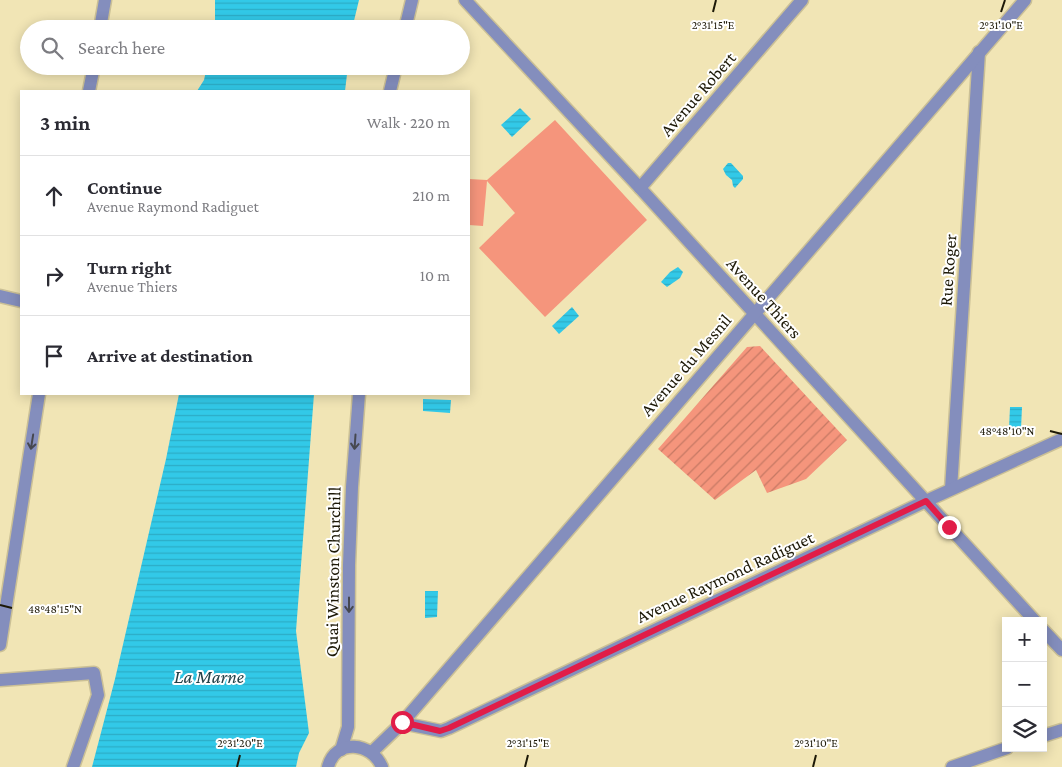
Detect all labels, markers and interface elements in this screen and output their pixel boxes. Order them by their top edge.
text: 2°31'15"E [692,18,735,32]
text: 2°31'10"E [979,18,1023,32]
search box [20,20,470,75]
icon: search [38,34,66,62]
text: Search here [78,37,165,58]
street label: Avenue Robert [656,47,741,140]
text: 3 min [40,111,90,135]
text: Walk · 220 m [367,114,450,131]
text: Continue [87,177,162,198]
icon: ahead [40,182,68,210]
text: 210 m [412,187,450,204]
text: Avenue Raymond Radiguet [87,198,259,215]
street label: Rue Roger [936,233,961,307]
street label: Avenue Thiers [723,253,805,343]
text: Turn right [87,257,172,278]
icon: right [40,262,68,290]
text: 10 m [420,267,450,284]
text: Avenue Thiers [87,278,178,295]
street label: Avenue du Mesnil [637,310,736,420]
icon: arrive [40,342,68,370]
text: Arrive at destination [87,345,253,366]
text: 48°48'10"N [979,424,1035,438]
one-way arrow [26,434,36,450]
one-way arrow [351,434,360,450]
street label: Quai Winston Churchill [322,486,344,657]
route end [938,516,961,539]
street label: Avenue Raymond Radiguet [633,527,818,627]
one-way arrow [344,596,354,612]
text: 48°48'15"N [28,602,82,616]
map controls [1002,617,1047,752]
button: + [1002,617,1047,662]
button: − [1002,662,1047,707]
water label: La Marne [174,666,244,687]
button: layers [1002,707,1047,752]
route start [391,711,414,734]
text: 2°31'20"E [217,736,263,750]
text: 2°31'15"E [507,736,550,750]
text: 2°31'10"E [794,736,838,750]

